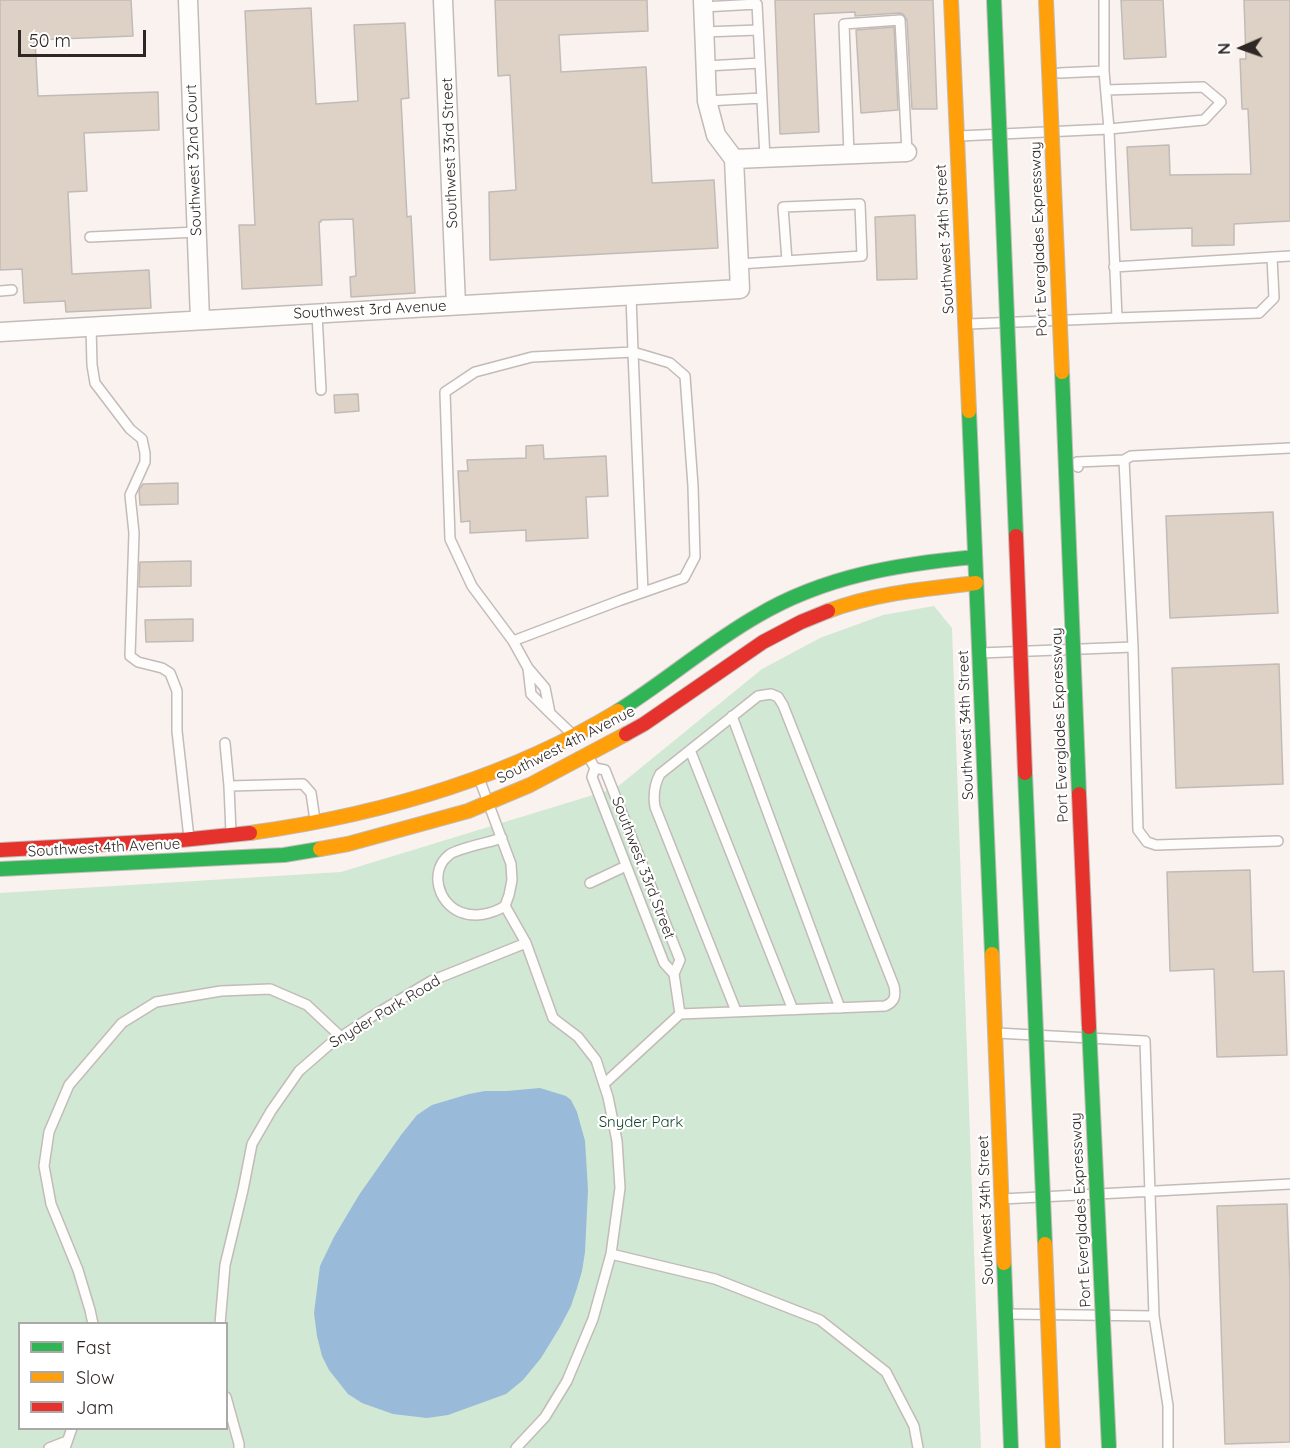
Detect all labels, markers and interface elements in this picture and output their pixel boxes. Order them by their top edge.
scale bar [21,18,148,56]
north arrow [1212,18,1272,78]
text: 50 m [29,29,71,52]
text: N [1214,42,1234,55]
street label: Southwest 33rd Street [438,77,462,229]
street label: Southwest 32nd Court [182,84,206,236]
street label: Port Everglades Expressway [1027,141,1051,337]
street label: Southwest 34th Street [932,164,958,314]
street label: Southwest 3rd Avenue [293,297,447,323]
street label: Port Everglades Expressway [1048,627,1072,823]
street label: Southwest 34th Street [954,650,978,800]
street label: Southwest 4th Avenue [494,702,638,788]
street label: Southwest 33rd Street [608,794,678,942]
street label: Southwest 4th Avenue [27,835,181,861]
street label: Snyder Park Road [326,972,444,1052]
street label: Port Everglades Expressway [1067,1112,1095,1308]
park label: Snyder Park [599,1113,683,1131]
street label: Southwest 34th Street [974,1135,998,1285]
legend [18,1322,228,1430]
text: Fast [76,1336,111,1359]
text: Slow [76,1366,114,1389]
text: Jam [76,1396,114,1419]

